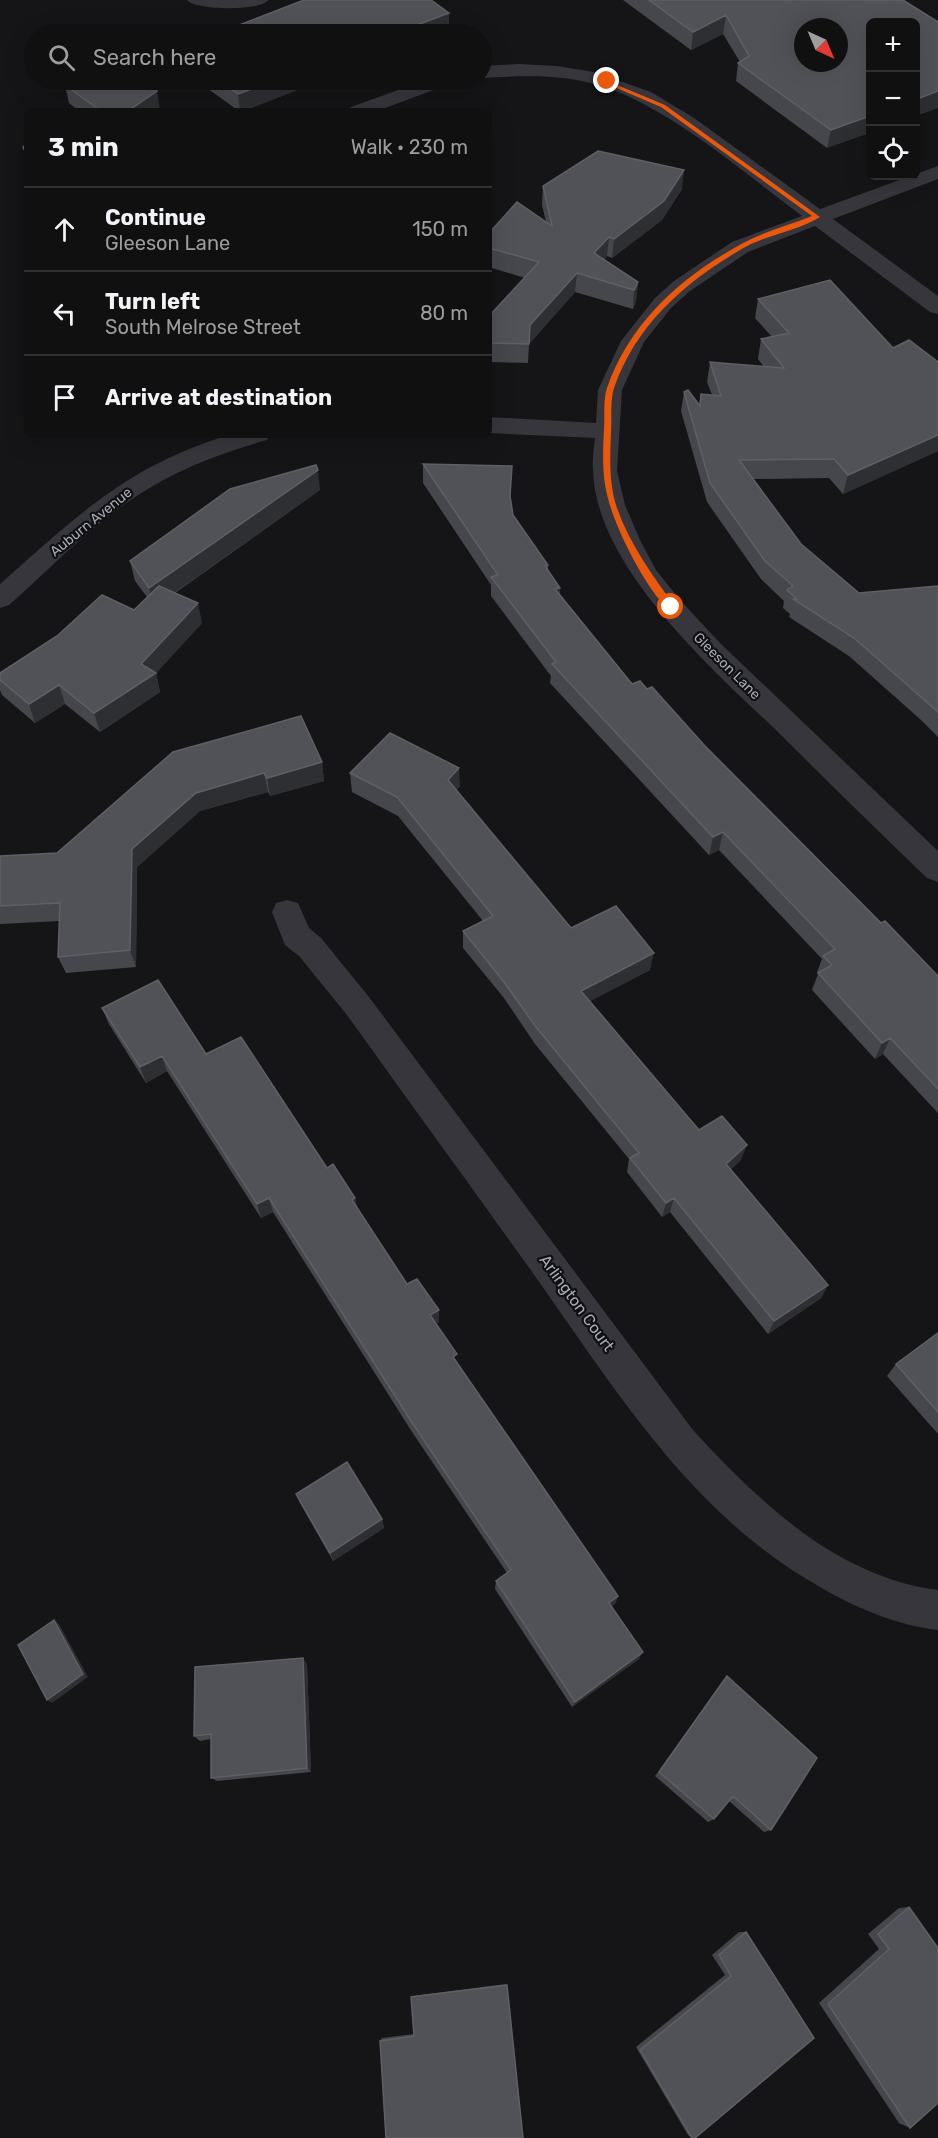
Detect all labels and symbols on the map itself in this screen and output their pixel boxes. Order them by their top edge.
north arrow [794,18,848,72]
route end [593,67,619,93]
street label: Auburn Avenue [47,484,135,560]
route start [657,593,683,619]
street label: Gleeson Lane [690,629,764,703]
street label: Arlington Court [536,1251,618,1355]

